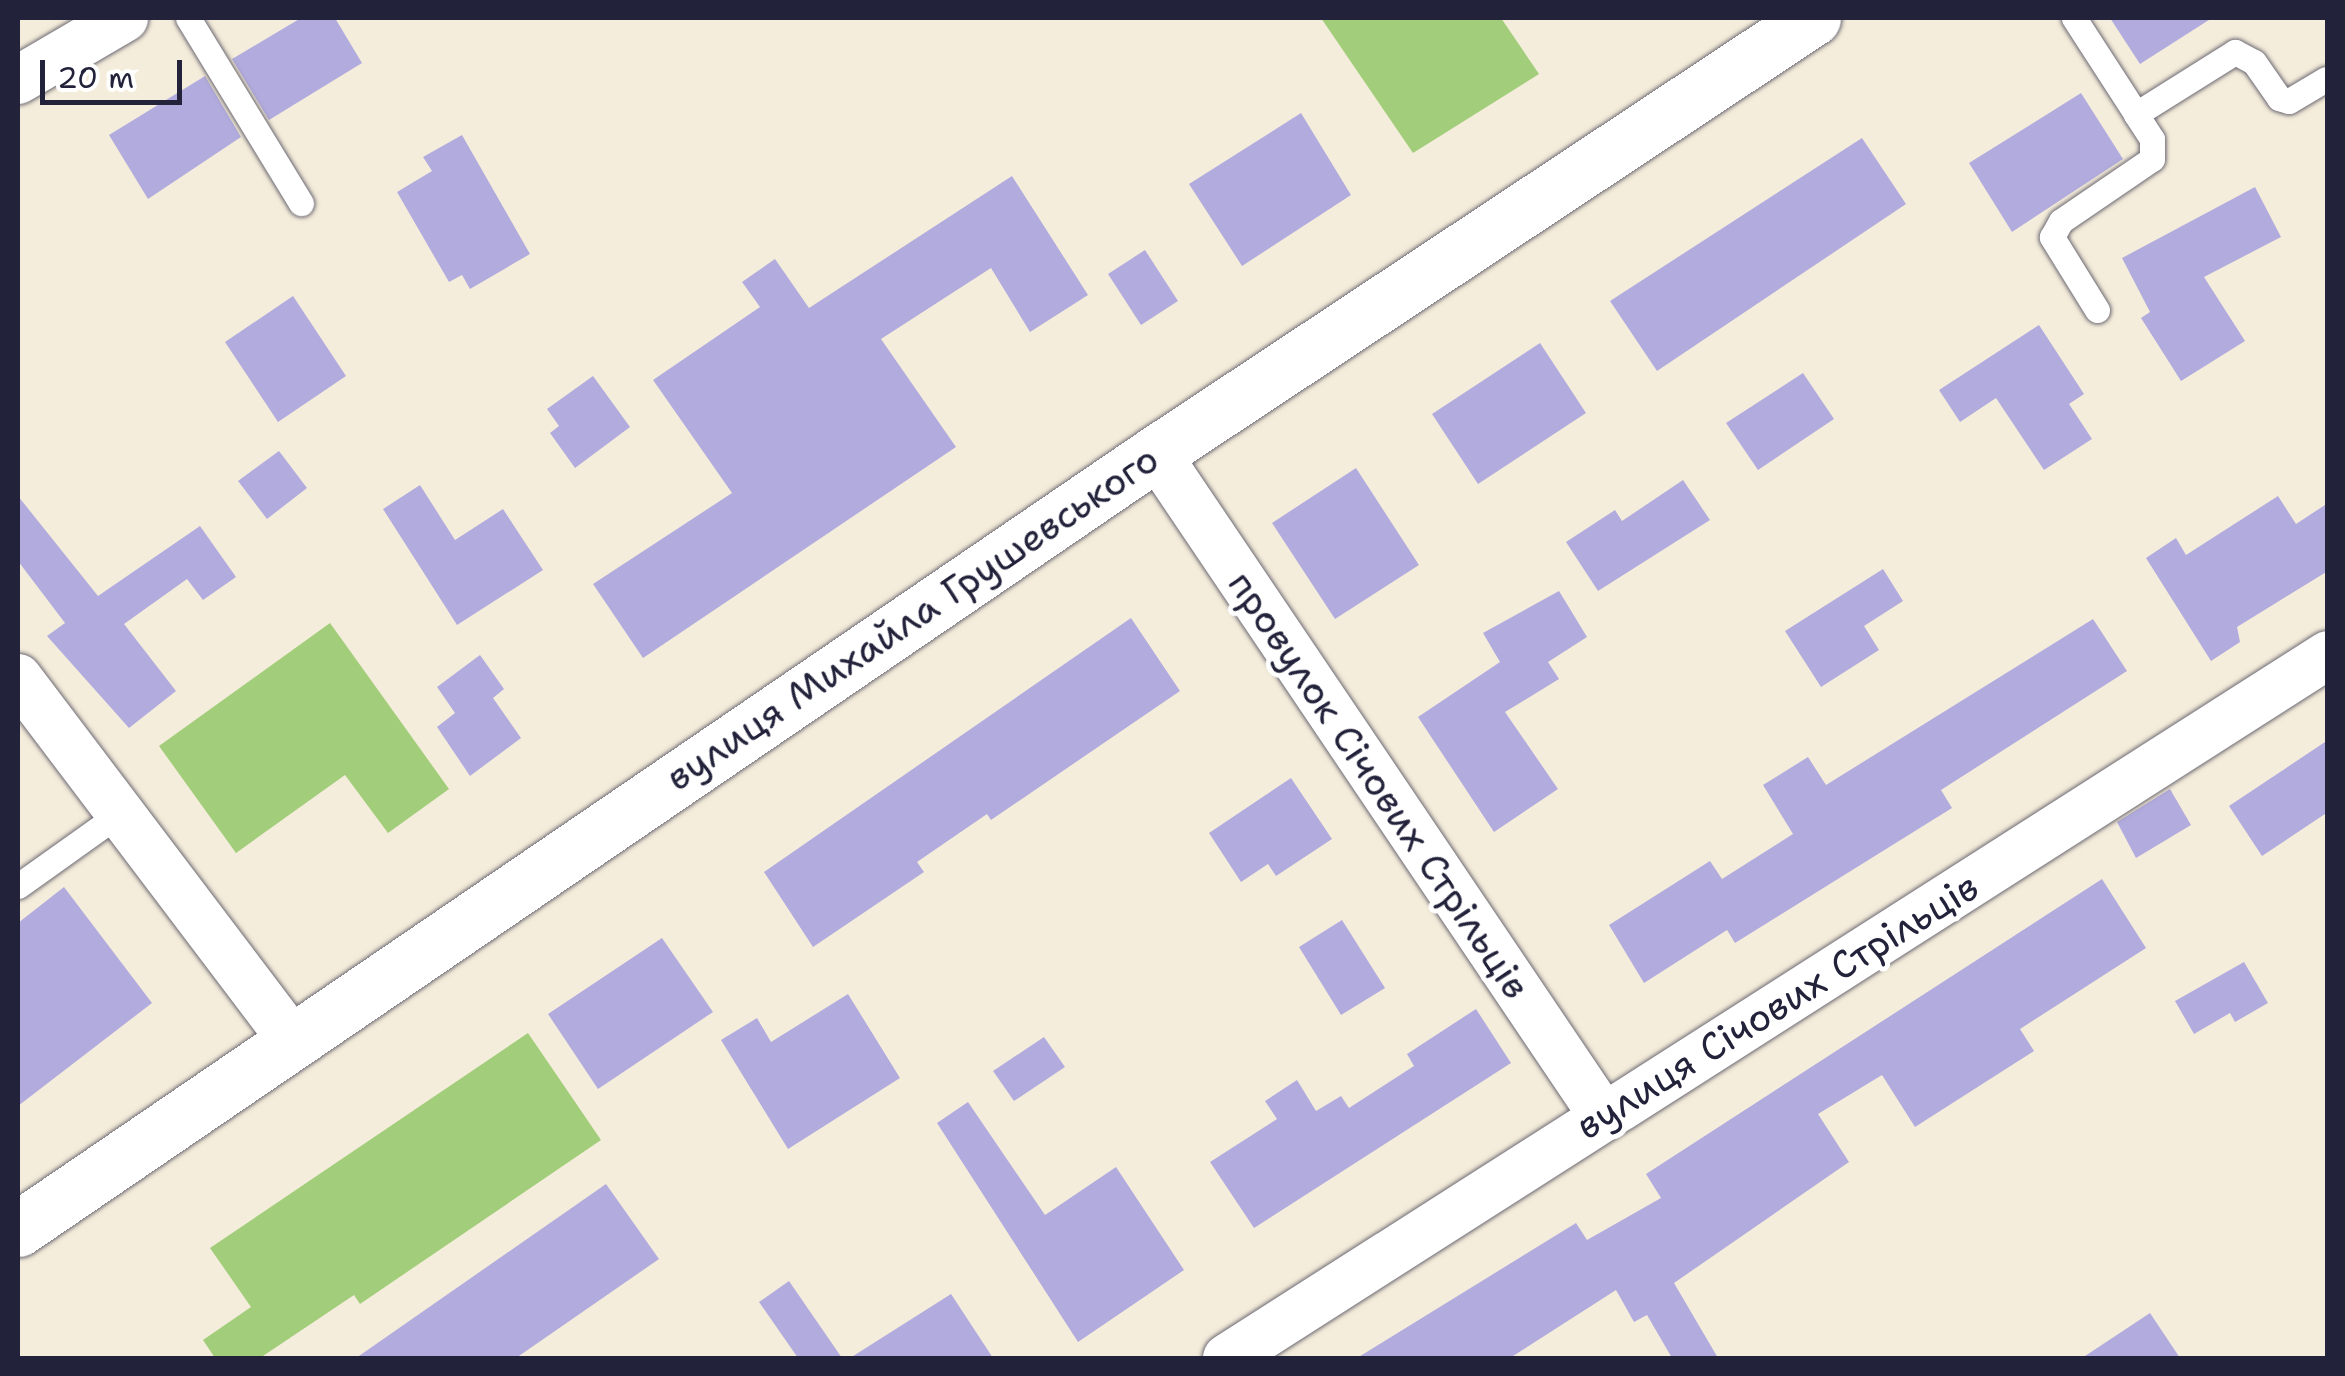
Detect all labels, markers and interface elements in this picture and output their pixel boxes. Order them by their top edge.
scale bar [45,40,188,102]
text: 20 m [57,57,134,98]
street label: вулиця Михайла Грушевського [657,436,1167,800]
street label: провулок Січових Стрільців [1219,562,1539,1008]
street label: вулиця Січових Стрільців [1567,863,1987,1149]

